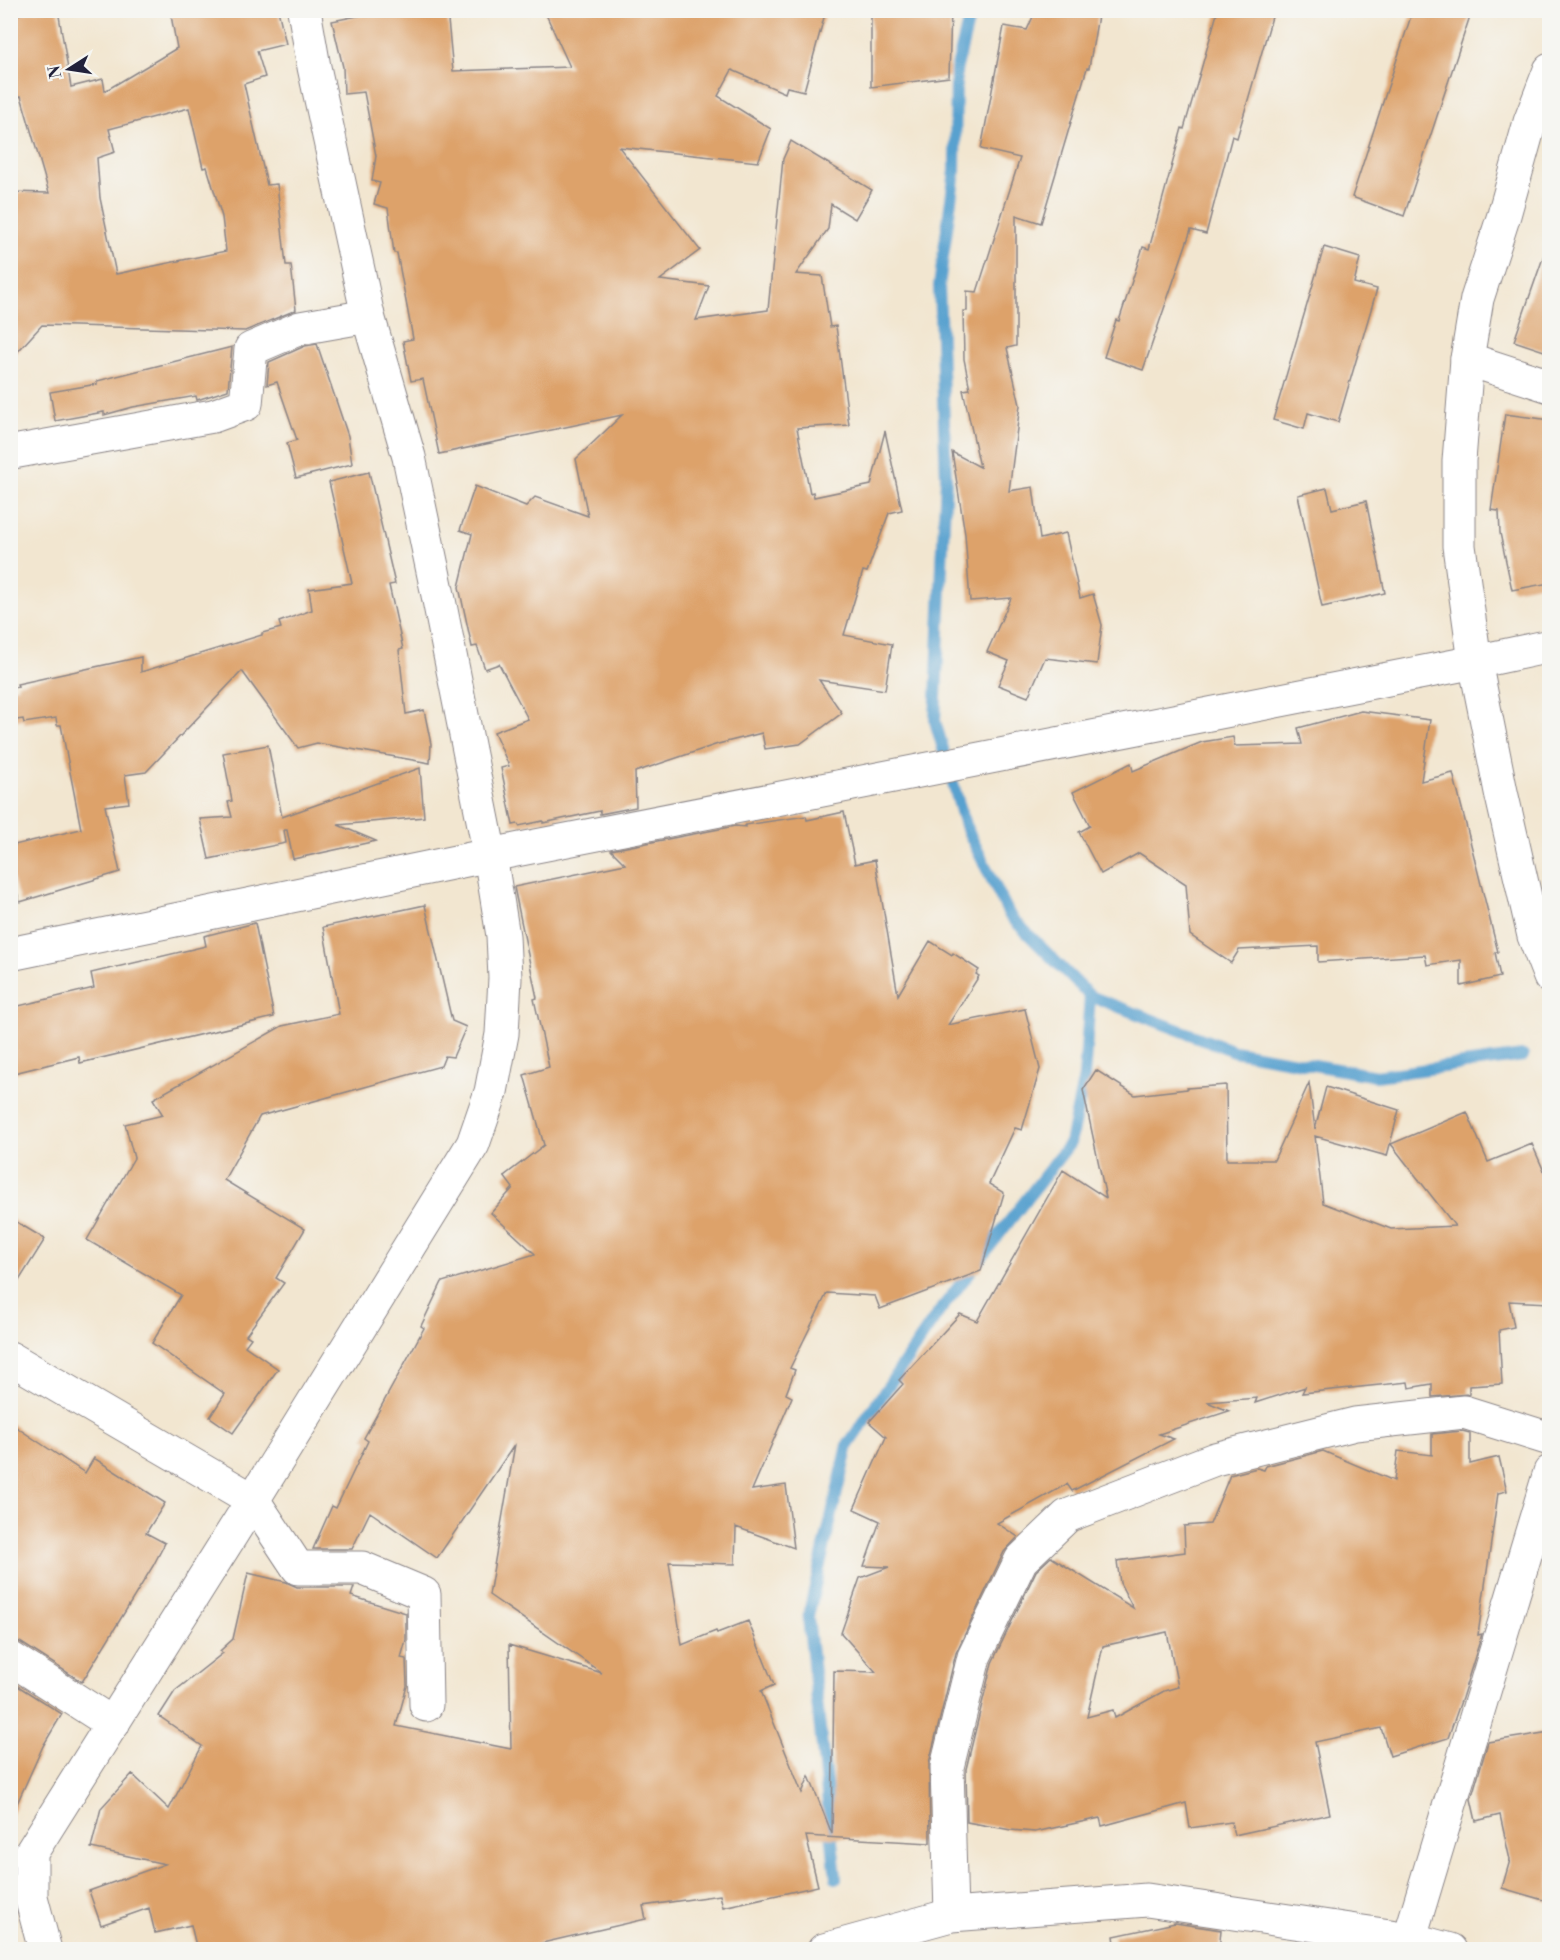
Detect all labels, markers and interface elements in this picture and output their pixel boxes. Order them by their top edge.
north arrow [39,39,99,99]
text: N [44,63,66,80]

